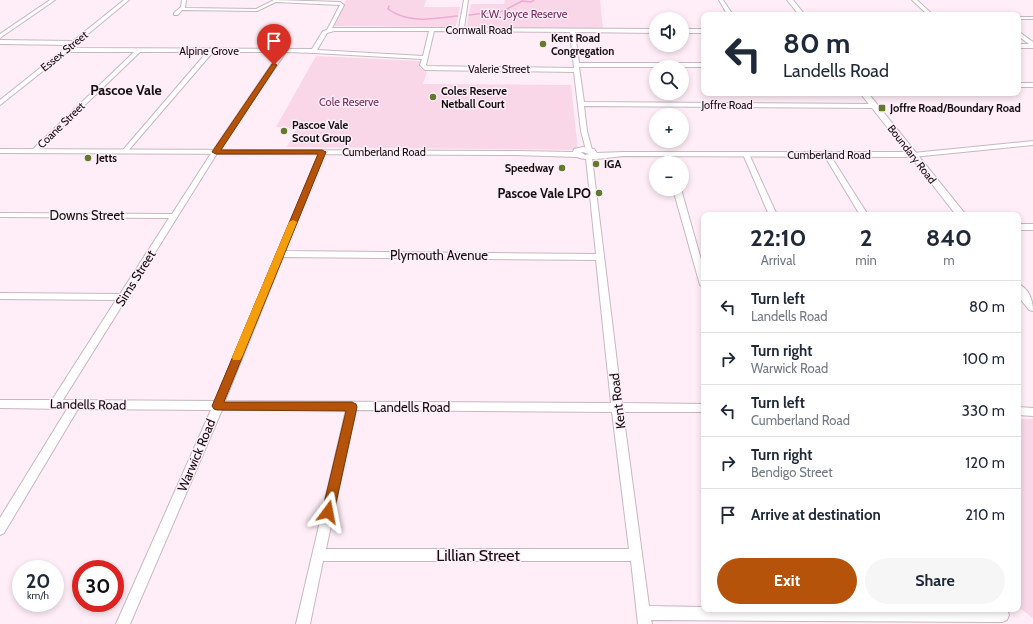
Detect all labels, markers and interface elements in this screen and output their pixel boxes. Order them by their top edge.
park label: K.W. Joyce Reserve [481,7,568,21]
map controls [649,12,689,196]
button: sound [649,12,689,52]
street label: Cornwall Road [446,23,512,37]
pin [257,24,291,65]
text: 80 m [783,26,850,60]
street label: Essex Street [38,28,91,74]
icon: left [717,28,769,80]
icon: arrive [263,30,285,52]
place label: Kent Road Congregation [551,31,614,58]
marker: Kent Road Congregation [538,39,548,49]
street label: Alpine Grove [179,44,239,58]
button: search [649,60,689,100]
text: Landells Road [783,60,889,82]
street label: Valerie Street [468,62,530,76]
district label: Pascoe Vale [90,81,162,99]
place label: Coles Reserve Netball Court [441,84,507,111]
marker: Coles Reserve Netball Court [428,92,438,102]
park label: Cole Reserve [319,95,379,109]
street label: Joffre Road [700,98,753,112]
street label: Coane Street [34,99,88,151]
place label: Joffre Road/Boundary Road [889,101,1021,115]
marker: Joffre Road/Boundary Road [877,103,887,113]
button: + [649,108,689,148]
place label: Pascoe Vale Scout Group [292,118,351,145]
street label: Boundary Road [885,122,939,186]
marker: Pascoe Vale Scout Group [279,126,289,136]
street label: Cumberland Road [342,145,426,159]
street label: Cumberland Road [787,148,871,162]
place label: Jetts [95,151,117,165]
marker: Jetts [83,153,93,163]
button: − [649,156,689,196]
place label: IGA [604,157,621,171]
marker: IGA [591,159,601,169]
place label: Speedway [505,161,554,175]
marker: Speedway [557,163,567,173]
place label: Pascoe Vale LPO [497,185,591,201]
marker: Pascoe Vale LPO [594,188,604,198]
street label: Downs Street [50,207,125,223]
text: 22:10 [750,223,806,252]
text: 2 [860,223,872,252]
text: 840 [926,223,972,252]
street label: Sims Street [111,246,159,309]
street label: Plymouth Avenue [390,247,488,263]
text: Arrival [761,252,795,268]
text: min [855,252,877,268]
text: m [943,252,955,268]
text: Turn left [751,290,805,308]
icon: left [717,296,739,318]
text: 80 m [969,298,1005,316]
text: Landells Road [751,308,828,324]
text: Turn right [751,342,812,360]
icon: right [717,348,739,370]
text: 100 m [963,350,1005,368]
text: Warwick Road [751,360,828,376]
street label: Kent Road [606,372,628,430]
text: Turn left [751,394,805,412]
street label: Landells Road [50,395,126,413]
street label: Landells Road [374,399,450,415]
icon: left [717,400,739,422]
text: 330 m [962,402,1005,420]
text: Cumberland Road [751,412,850,428]
street label: Warwick Road [174,416,218,494]
text: Turn right [751,446,812,464]
icon: right [717,452,739,474]
text: 120 m [965,454,1005,472]
text: Bendigo Street [751,464,833,480]
position arrow [307,491,349,533]
icon: arrive [717,504,739,526]
text: Arrive at destination [751,506,881,524]
text: 210 m [965,506,1005,524]
street label: Lillian Street [436,546,520,565]
button: Exit [717,558,857,604]
button: Share [865,558,1005,604]
speed limit sign: 30 [72,560,124,612]
text: 20 [26,569,50,593]
text: km/h [27,589,49,602]

